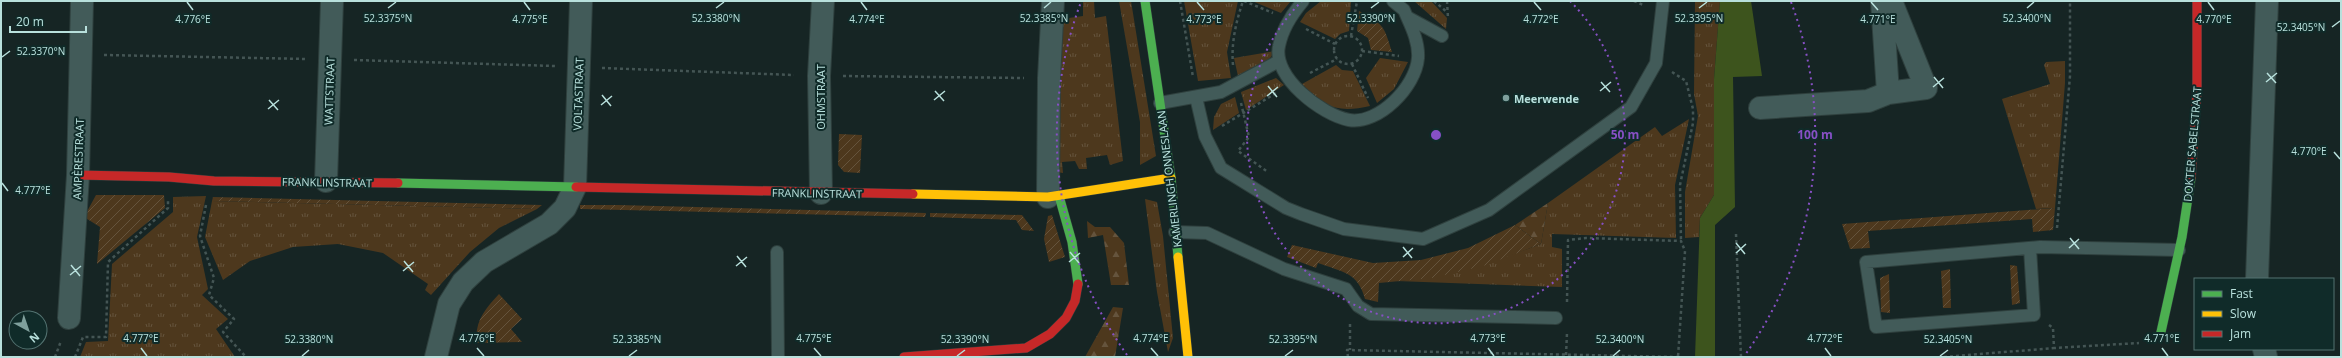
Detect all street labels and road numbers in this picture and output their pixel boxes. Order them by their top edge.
street label: WATTSTRAAT [320,57,338,125]
street label: VOLTASTRAAT [569,57,587,131]
street label: OHMSTRAAT [813,64,828,130]
street label: DOKTER SABELSTRAAT [2179,86,2205,202]
street label: KAMERLINGH ONNESLAAN [1153,110,1185,248]
street label: AMPÈRESTRAAT [69,118,87,200]
street label: FRANKLINSTRAAT [282,174,372,190]
street label: FRANKLINSTRAAT [772,185,862,201]

